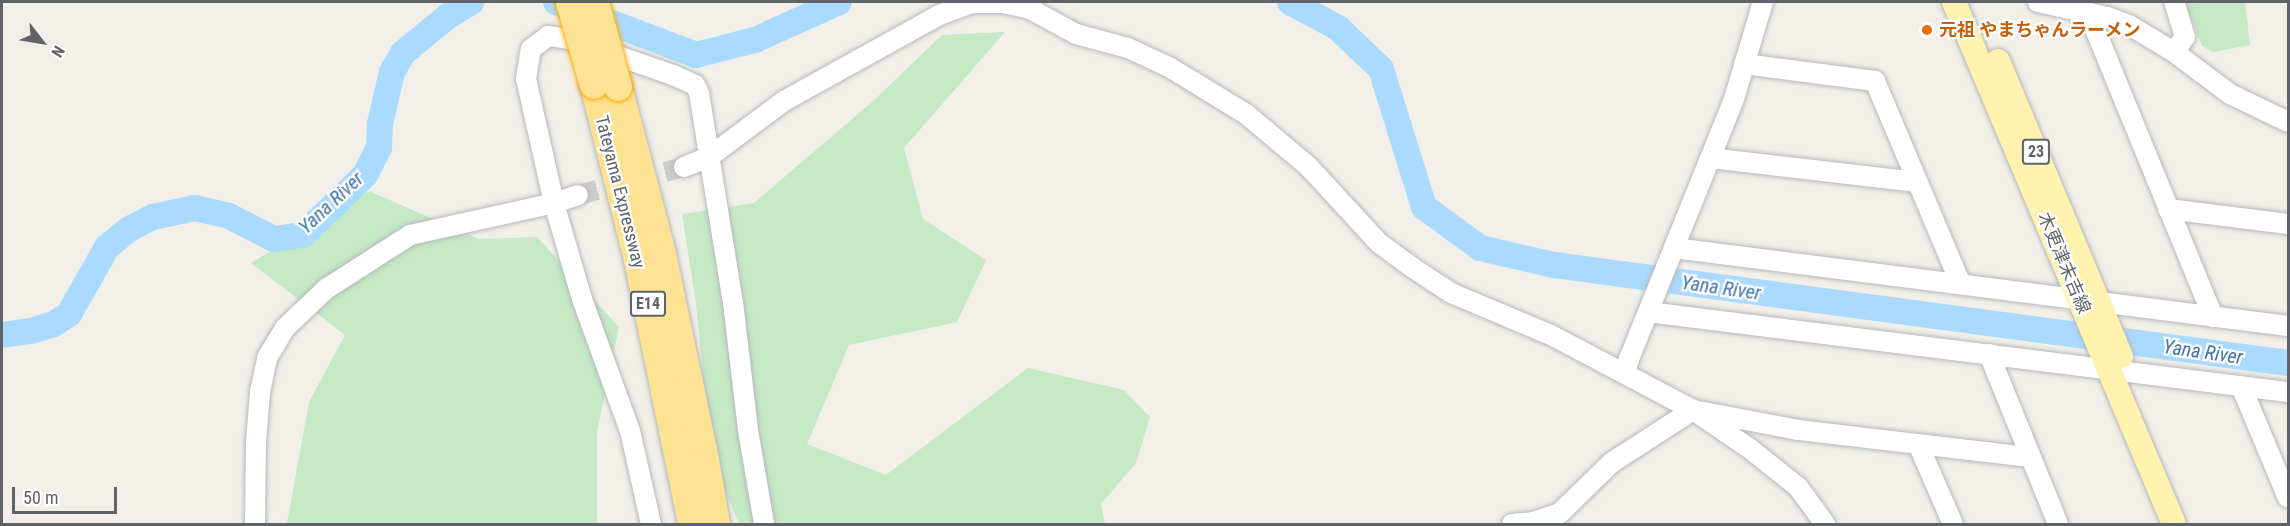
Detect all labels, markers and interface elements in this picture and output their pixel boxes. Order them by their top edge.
north arrow [12,12,72,72]
place label: 元祖 やまちゃんラーメン [1939,19,2141,41]
marker: 元祖 やまちゃんラーメン [1920,23,1934,37]
text: N [47,42,69,61]
street label: Tateyama Expressway [591,113,649,271]
road number: 23 [2021,139,2051,165]
water label: Yana River [294,167,368,239]
street label: 木更津末吉線 [2033,209,2095,317]
water label: Yana River [1680,271,1762,305]
road number: E14 [628,291,668,317]
water label: Yana River [2162,335,2244,369]
scale bar [15,475,120,513]
text: 50 m [23,487,58,508]

